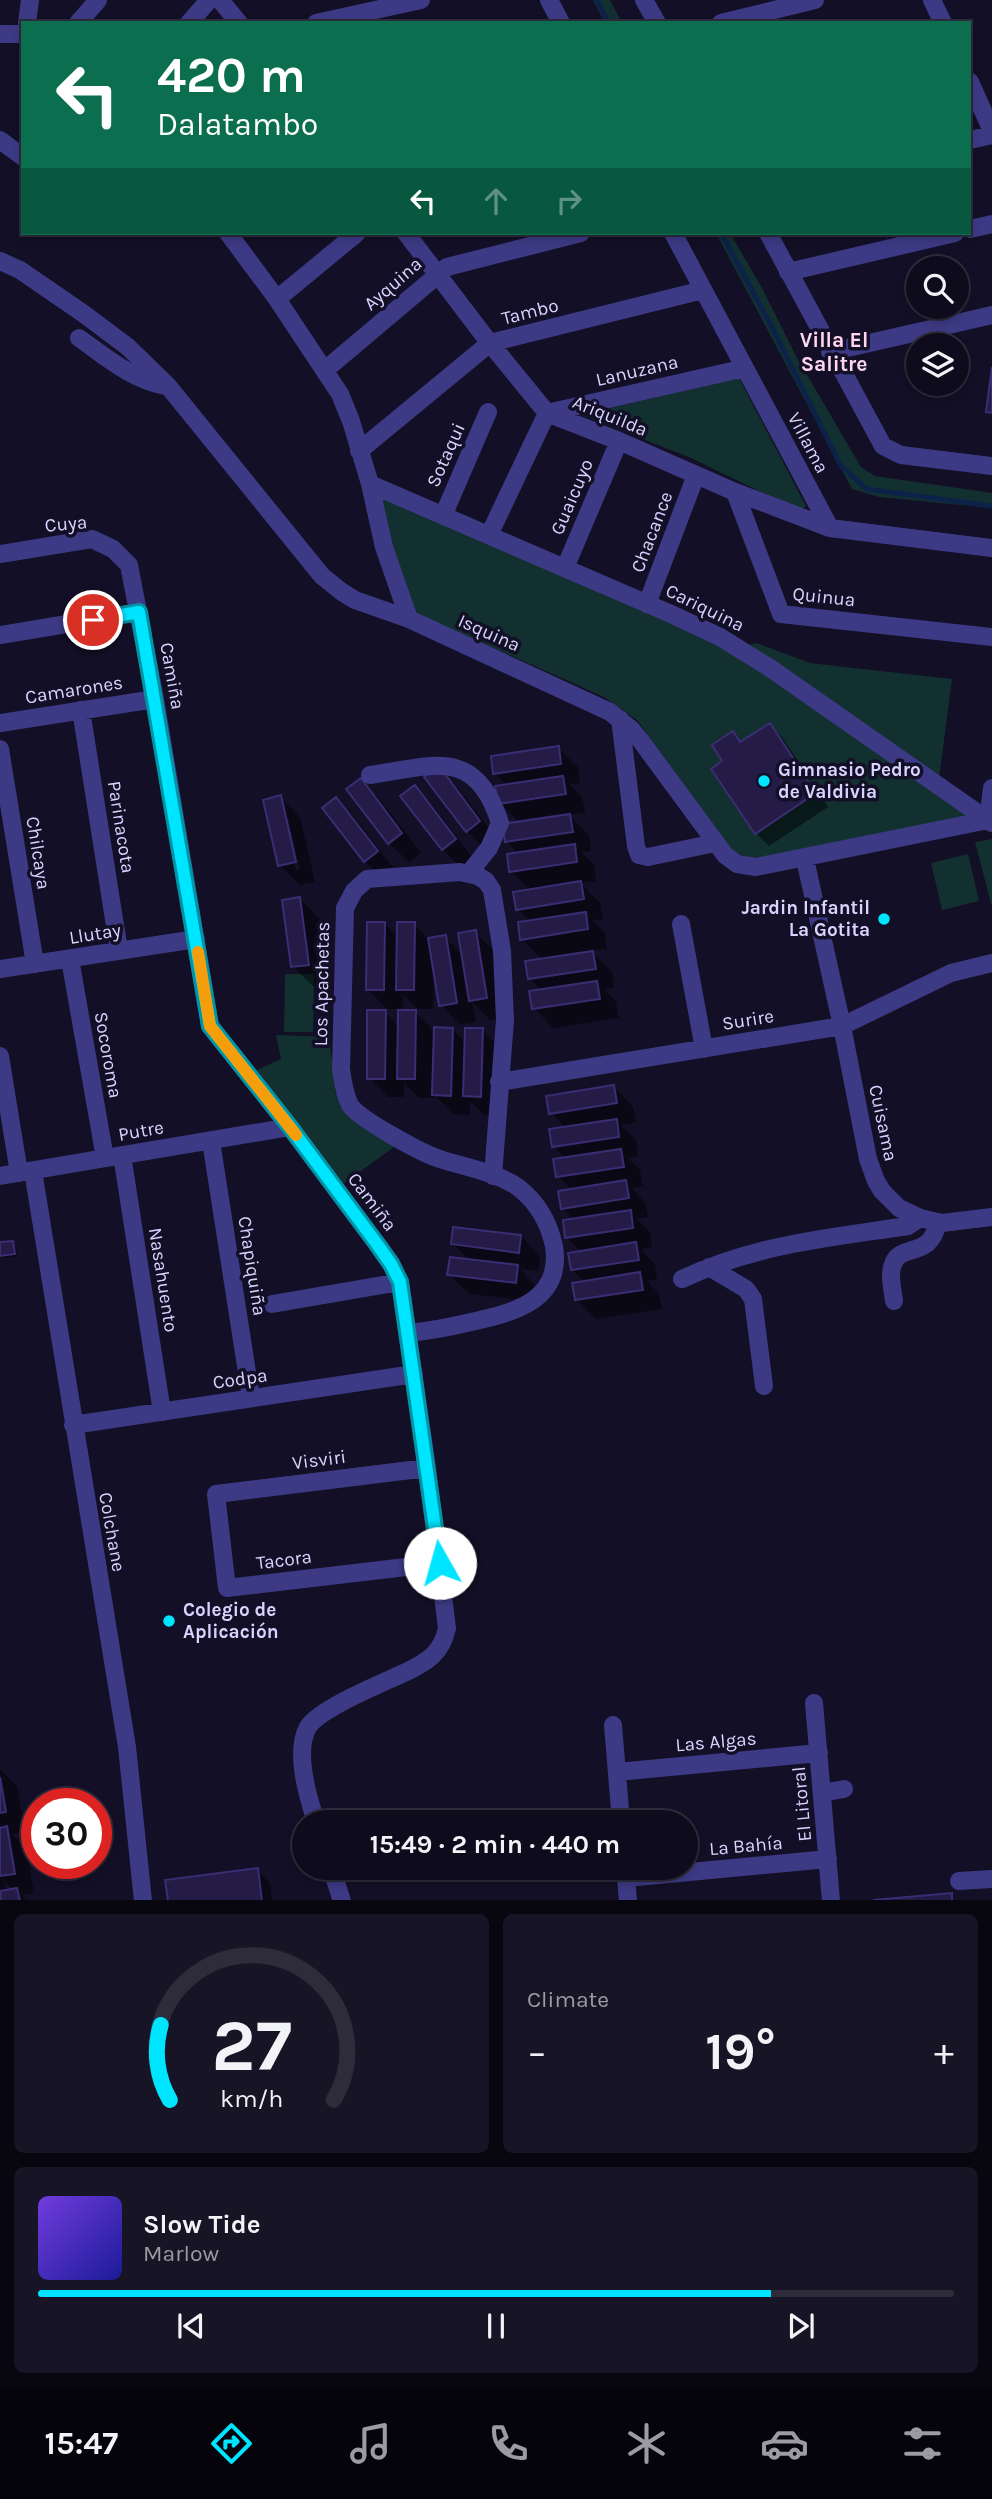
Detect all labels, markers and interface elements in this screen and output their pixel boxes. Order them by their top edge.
text: 420 m [157,47,306,104]
icon: left [42,49,133,140]
text: Dalatambo [157,106,318,143]
icon: left [404,182,442,220]
icon: ahead [477,182,515,220]
icon: right [550,182,588,220]
street label: Ayquina [360,253,426,315]
map controls [906,256,969,396]
button: search [906,256,969,319]
street label: Tambo [499,294,561,330]
district label: Villa El Salitre [800,328,868,376]
button: layers [906,333,969,396]
street label: Lanuzana [594,351,680,391]
street label: Ariquilda [569,391,651,441]
street label: Villama [783,409,833,477]
street label: Sotaqui [422,420,470,490]
street label: Guaicuyo [546,456,598,538]
street label: Chacance [627,488,677,576]
street label: Cuya [44,511,88,537]
street label: Cariquina [662,580,748,636]
street label: Quinua [792,583,856,611]
pin [63,590,123,650]
icon: arrive [74,601,112,639]
street label: Isquina [455,610,523,656]
street label: Camiña [155,641,189,711]
street label: Camarones [23,671,125,709]
place label: Gimnasio Pedro de Valdivia [778,759,921,803]
marker: Gimnasio Pedro de Valdivia [756,773,772,789]
street label: Parinacota [103,779,139,875]
street label: Chilcaya [21,815,55,891]
place label: Jardin Infantil La Gotita [741,897,870,941]
marker: Jardin Infantil La Gotita [876,911,892,927]
street label: Llutay [68,919,123,949]
street label: Los Apachetas [310,921,334,1047]
street label: Surire [721,1005,775,1035]
street label: Socoroma [90,1010,126,1100]
street label: Cuisama [864,1083,902,1163]
street label: Putre [117,1116,165,1146]
street label: Camiña [343,1168,401,1236]
street label: Chapiquiña [233,1215,271,1317]
street label: Nasahuento [144,1226,182,1334]
street label: Codpa [211,1364,269,1394]
street label: Visviri [291,1446,347,1474]
street label: Colchane [94,1491,130,1573]
position arrow [403,1526,477,1600]
street label: Tacora [255,1546,313,1574]
place label: Colegio de Aplicación [183,1599,279,1643]
marker: Colegio de Aplicación [161,1613,177,1629]
street label: Las Algas [675,1728,757,1756]
street label: El Litoral [788,1766,816,1842]
speed limit sign: 30 [21,1788,112,1879]
text: 15:49 · 2 min · 440 m [370,1829,620,1860]
street label: La Bahía [708,1832,784,1860]
text: Climate [527,1986,609,2013]
text: 27 [211,2003,292,2088]
text: 19° [705,2021,776,2082]
text: − [527,2030,547,2075]
text: + [934,2030,954,2075]
text: km/h [220,2083,283,2112]
text: Slow Tide [143,2209,261,2240]
text: Marlow [143,2240,219,2267]
icon: previous [172,2307,210,2345]
icon: pause [477,2307,515,2345]
icon: next [782,2307,820,2345]
icon: directions [207,2419,256,2468]
icon: music [346,2419,395,2468]
icon: phone [484,2419,533,2468]
icon: climate [622,2419,671,2468]
icon: car [760,2419,809,2468]
icon: filters [898,2419,947,2468]
text: 15:47 [45,2425,118,2462]

